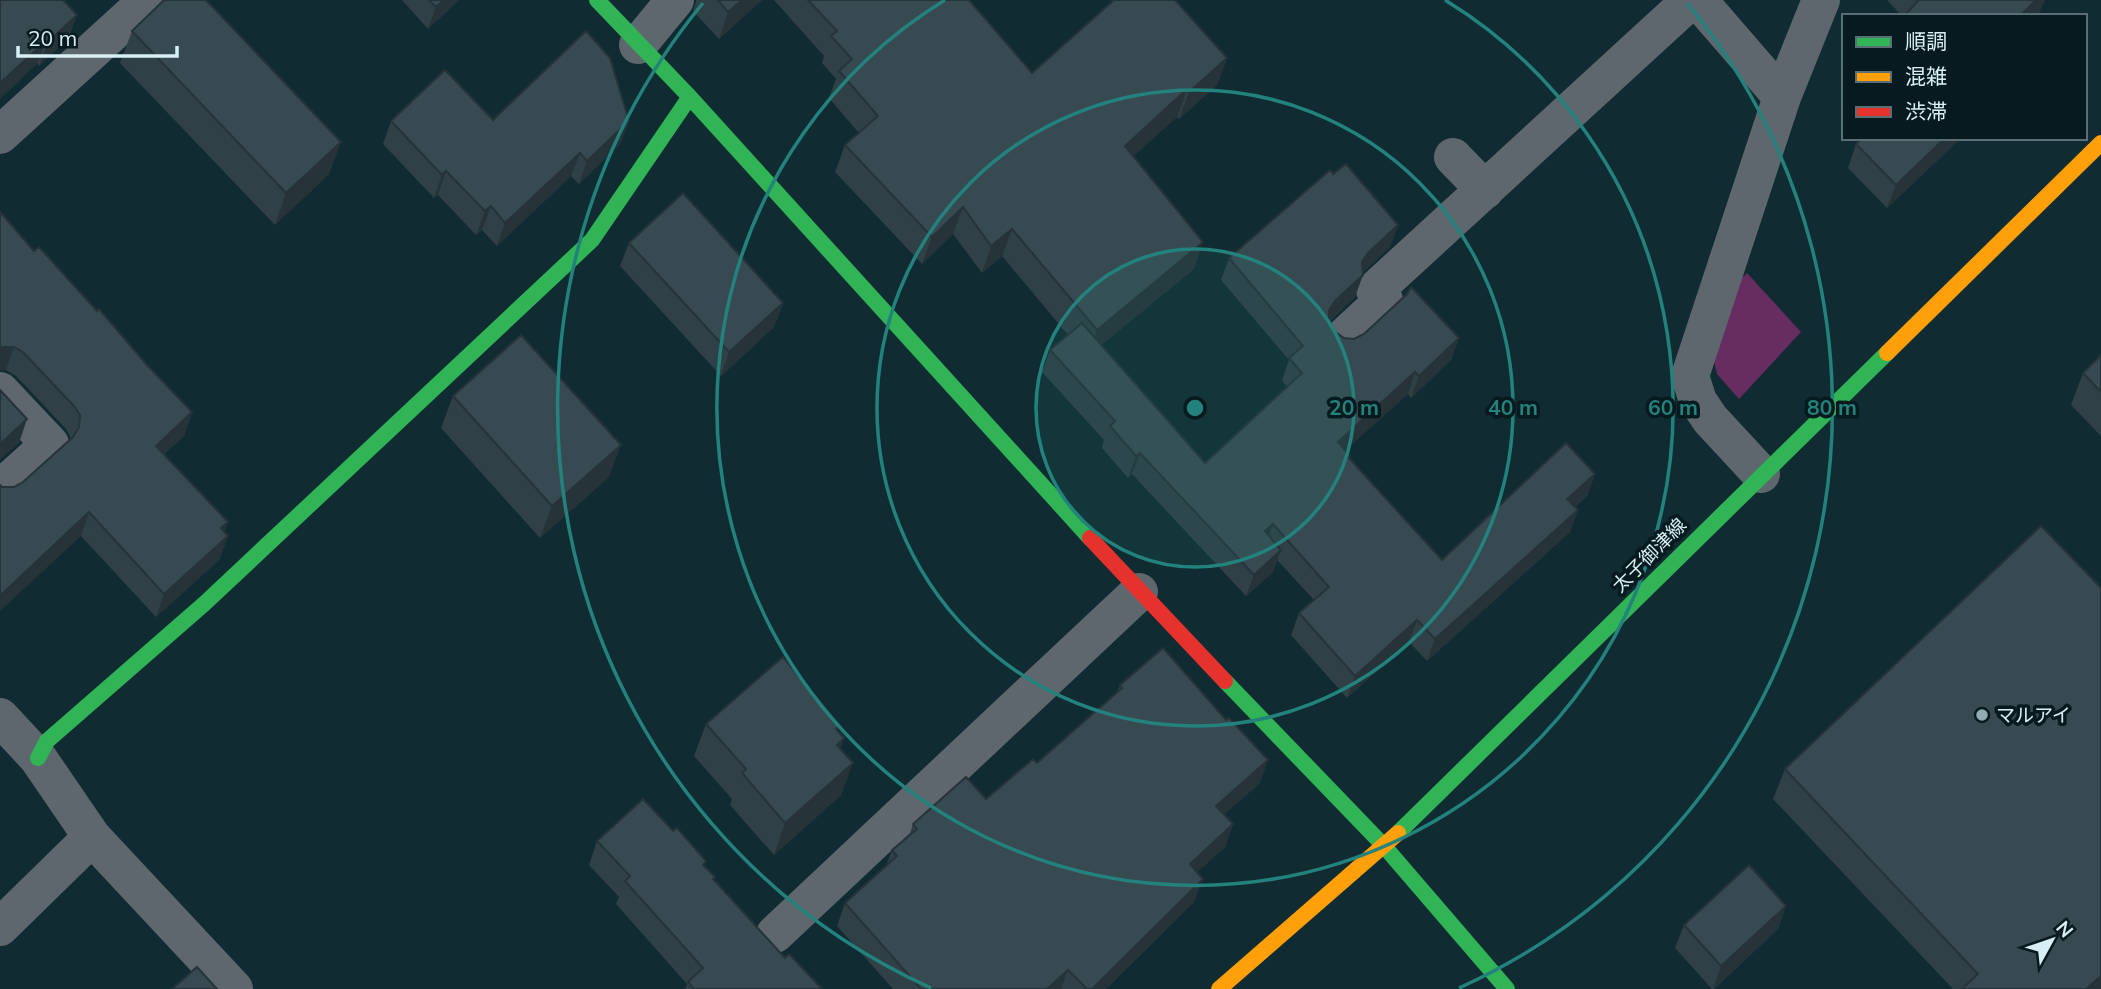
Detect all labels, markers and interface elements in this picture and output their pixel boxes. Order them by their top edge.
scale bar [18,14,177,58]
legend [1842,14,2087,140]
text: 20 m [28,25,77,51]
text: 順調 [1905,28,1947,54]
text: 混雑 [1905,63,1947,89]
text: 渋滞 [1905,98,1947,124]
text: 20 m [1329,394,1379,420]
text: 40 m [1488,394,1538,420]
text: 60 m [1648,394,1698,420]
text: 80 m [1807,394,1857,420]
centre of rings [1183,396,1207,420]
street label: 太子御津線 [1607,513,1691,597]
place label: マルアイ [1996,703,2071,727]
marker: マルアイ [1974,707,1990,723]
north arrow [2017,905,2087,975]
text: N [2051,916,2079,942]

